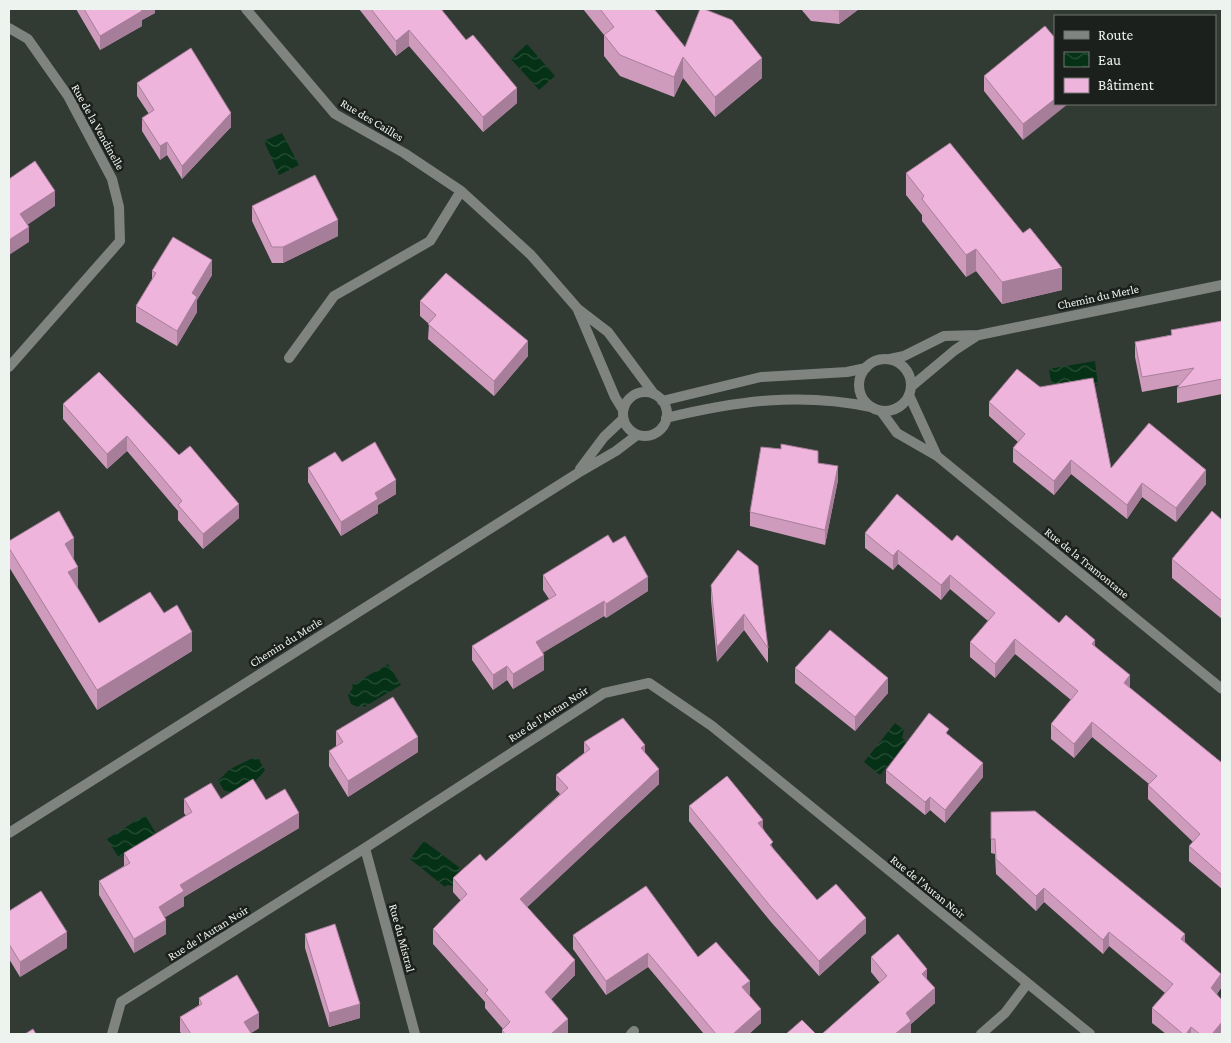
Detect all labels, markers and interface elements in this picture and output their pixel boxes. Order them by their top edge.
legend [1054,15,1216,105]
text: Route [1098,27,1133,43]
text: Eau [1098,52,1121,68]
text: Bâtiment [1098,77,1155,93]
street label: Rue de la Vendinelle [69,82,127,172]
street label: Rue des Cailles [338,96,406,144]
street label: Chemin du Merle [1056,282,1140,312]
street label: Rue de la Tramontane [1042,525,1132,601]
street label: Chemin du Merle [247,614,325,670]
street label: Rue de l'Autan Noir [505,683,591,745]
street label: Rue de l'Autan Noir [888,852,969,922]
street label: Rue de l'Autan Noir [165,902,252,963]
street label: Rue du Mistral [386,902,418,974]

